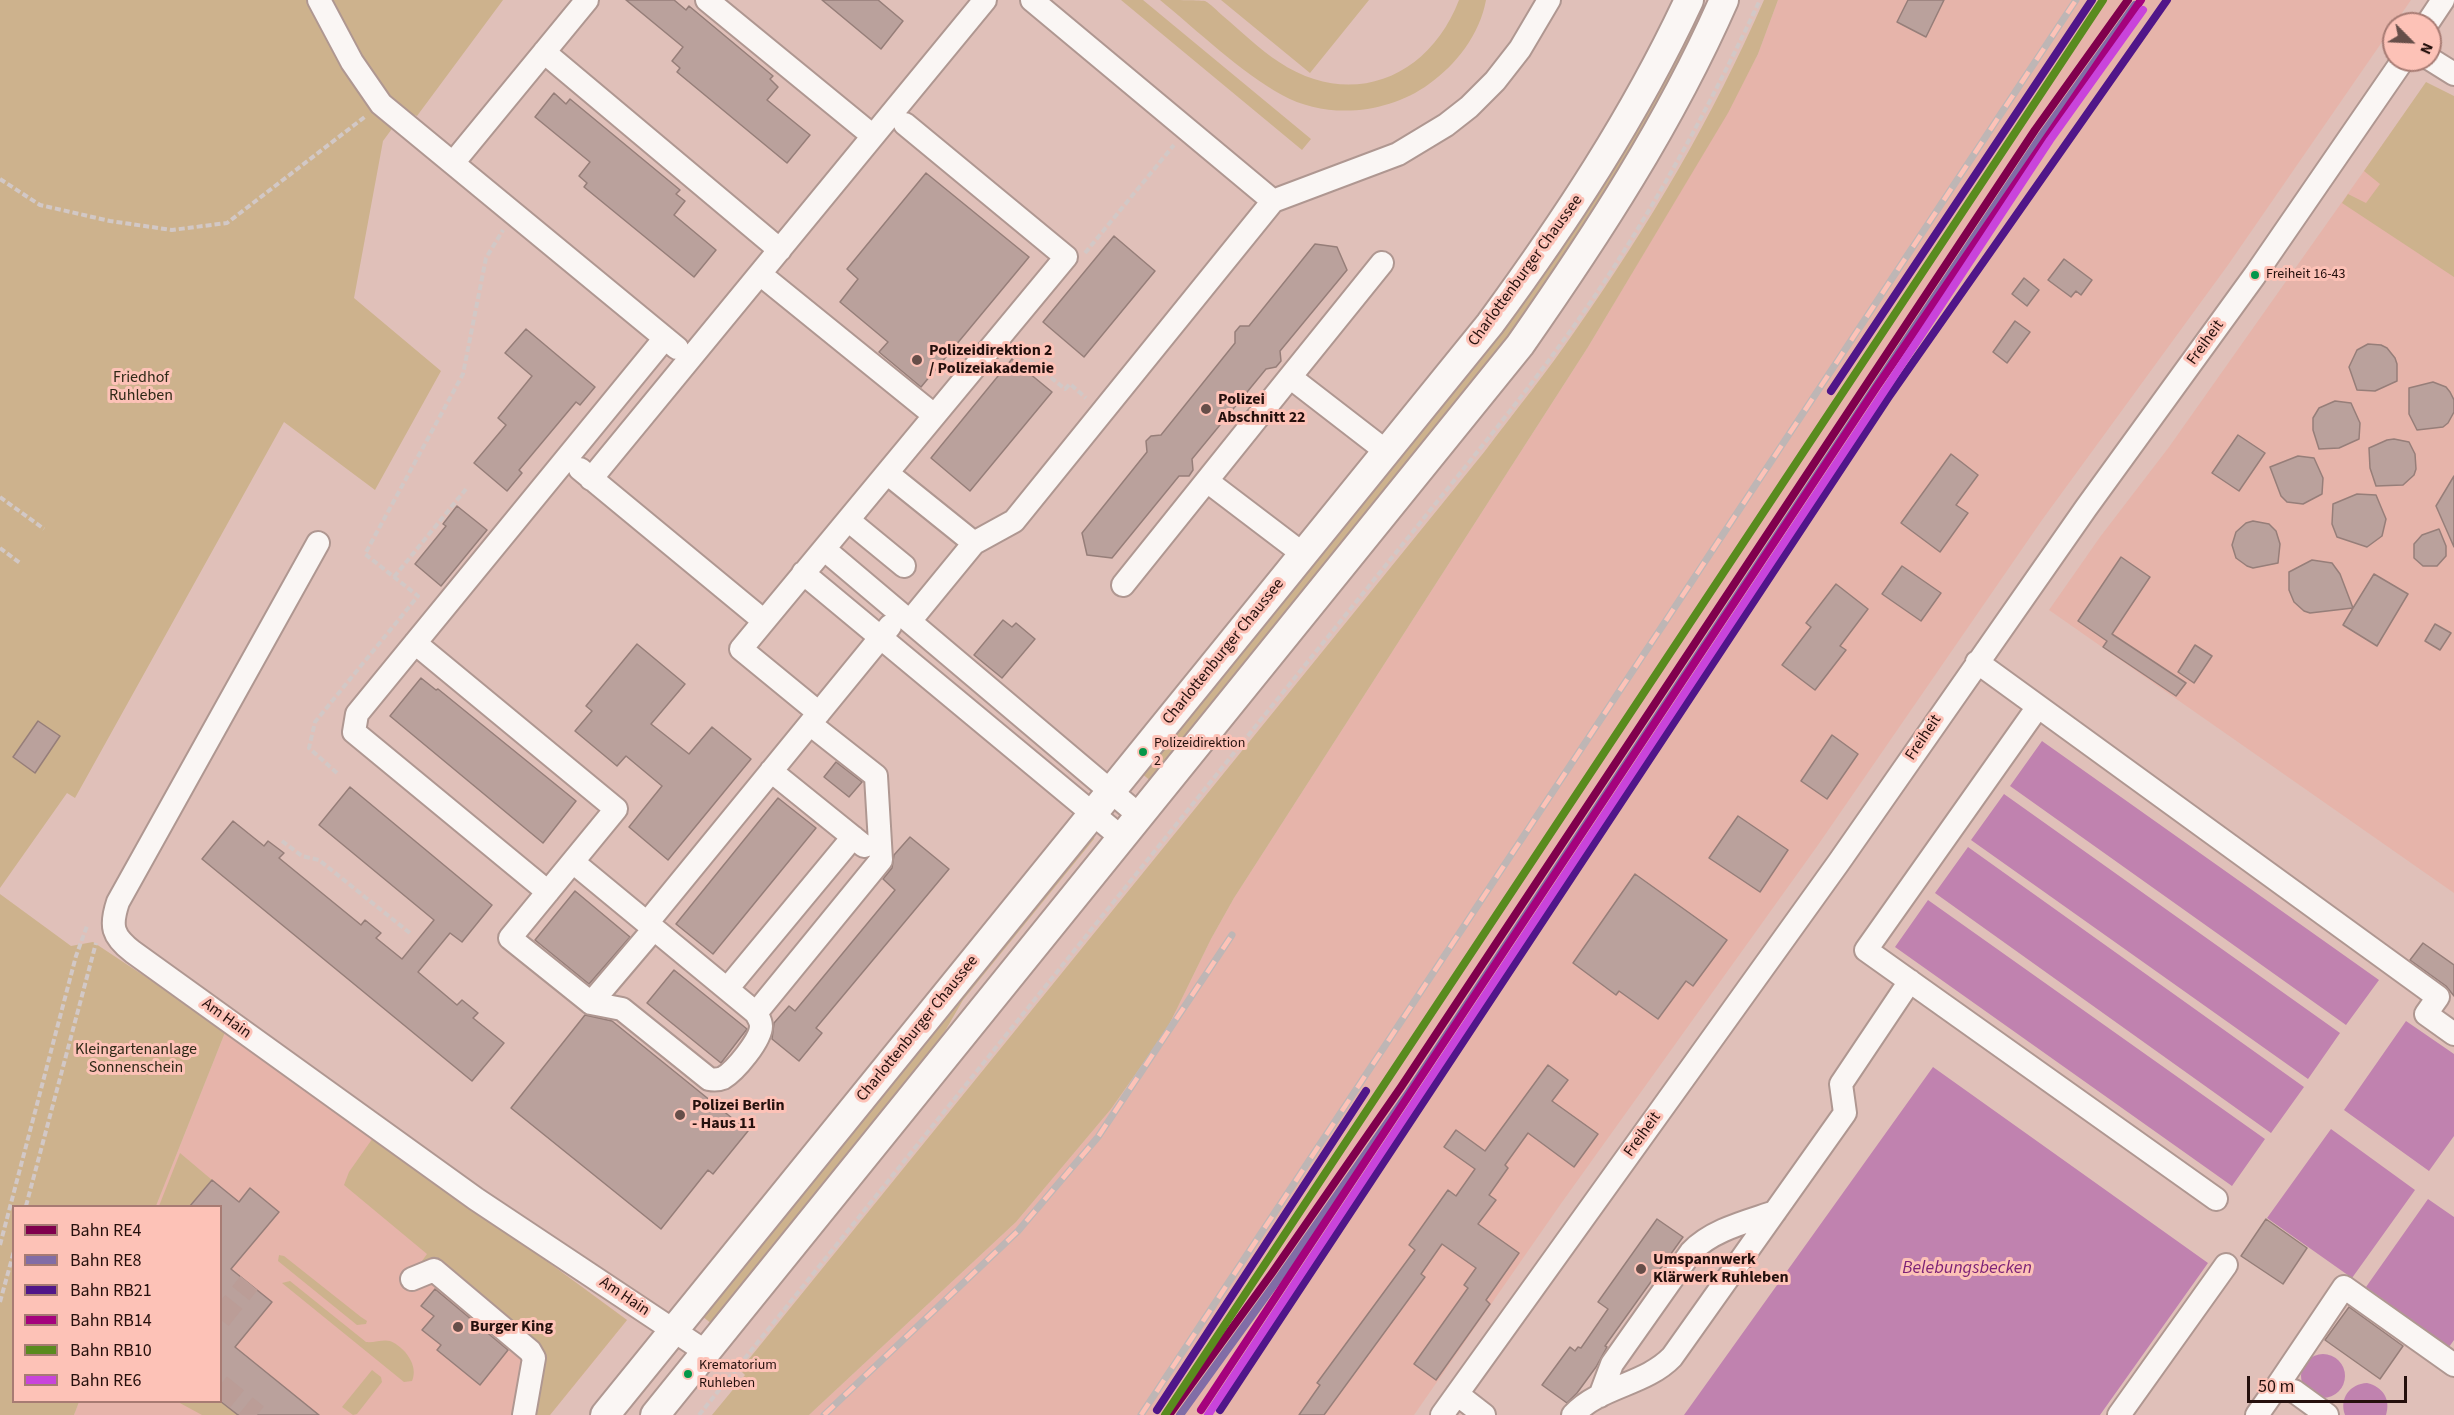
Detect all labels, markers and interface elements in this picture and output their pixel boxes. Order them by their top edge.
north arrow [2382,12,2442,72]
text: N [2414,39,2439,58]
street label: Charlottenburger Chaussee [1465,192,1587,350]
place label: Freiheit 16-43 [2266,267,2345,283]
marker: Freiheit 16-43 [2249,269,2261,281]
street label: Freiheit [2183,317,2229,369]
place label: Polizeidirektion 2 / Polizeiakademie [929,341,1054,379]
marker: Polizeidirektion 2 / Polizeiakademie [910,353,924,367]
park label: Friedhof Ruhleben [109,368,173,406]
place label: Polizei Abschnitt 22 [1218,390,1306,428]
marker: Polizei Abschnitt 22 [1199,402,1213,416]
street label: Charlottenburger Chaussee [1159,575,1289,729]
street label: Freiheit [1902,712,1946,764]
place label: Polizeidirektion 2 [1154,736,1245,768]
marker: Polizeidirektion 2 [1137,746,1149,758]
street label: Charlottenburger Chaussee [853,952,983,1106]
street label: Am Hain [198,995,254,1043]
park label: Kleingartenanlage Sonnenschein [75,1040,197,1078]
place label: Polizei Berlin - Haus 11 [692,1096,785,1134]
marker: Polizei Berlin - Haus 11 [673,1108,687,1122]
street label: Freiheit [1620,1109,1666,1161]
legend [12,1205,222,1403]
text: Bahn RE4 [70,1218,142,1243]
text: Bahn RE8 [70,1248,142,1273]
place label: Umspannwerk Klärwerk Ruhleben [1653,1250,1789,1288]
water label: Belebungsbecken [1902,1258,2032,1280]
marker: Umspannwerk Klärwerk Ruhleben [1634,1262,1648,1276]
street label: Am Hain [595,1273,653,1321]
text: Bahn RB21 [70,1278,152,1303]
text: Bahn RB14 [70,1308,152,1333]
place label: Burger King [470,1317,553,1337]
marker: Burger King [451,1320,465,1334]
text: Bahn RB10 [70,1338,152,1363]
place label: Krematorium Ruhleben [699,1358,777,1390]
scale bar [2250,1364,2410,1402]
text: Bahn RE6 [70,1368,142,1393]
marker: Krematorium Ruhleben [682,1368,694,1380]
text: 50 m [2258,1374,2294,1399]

